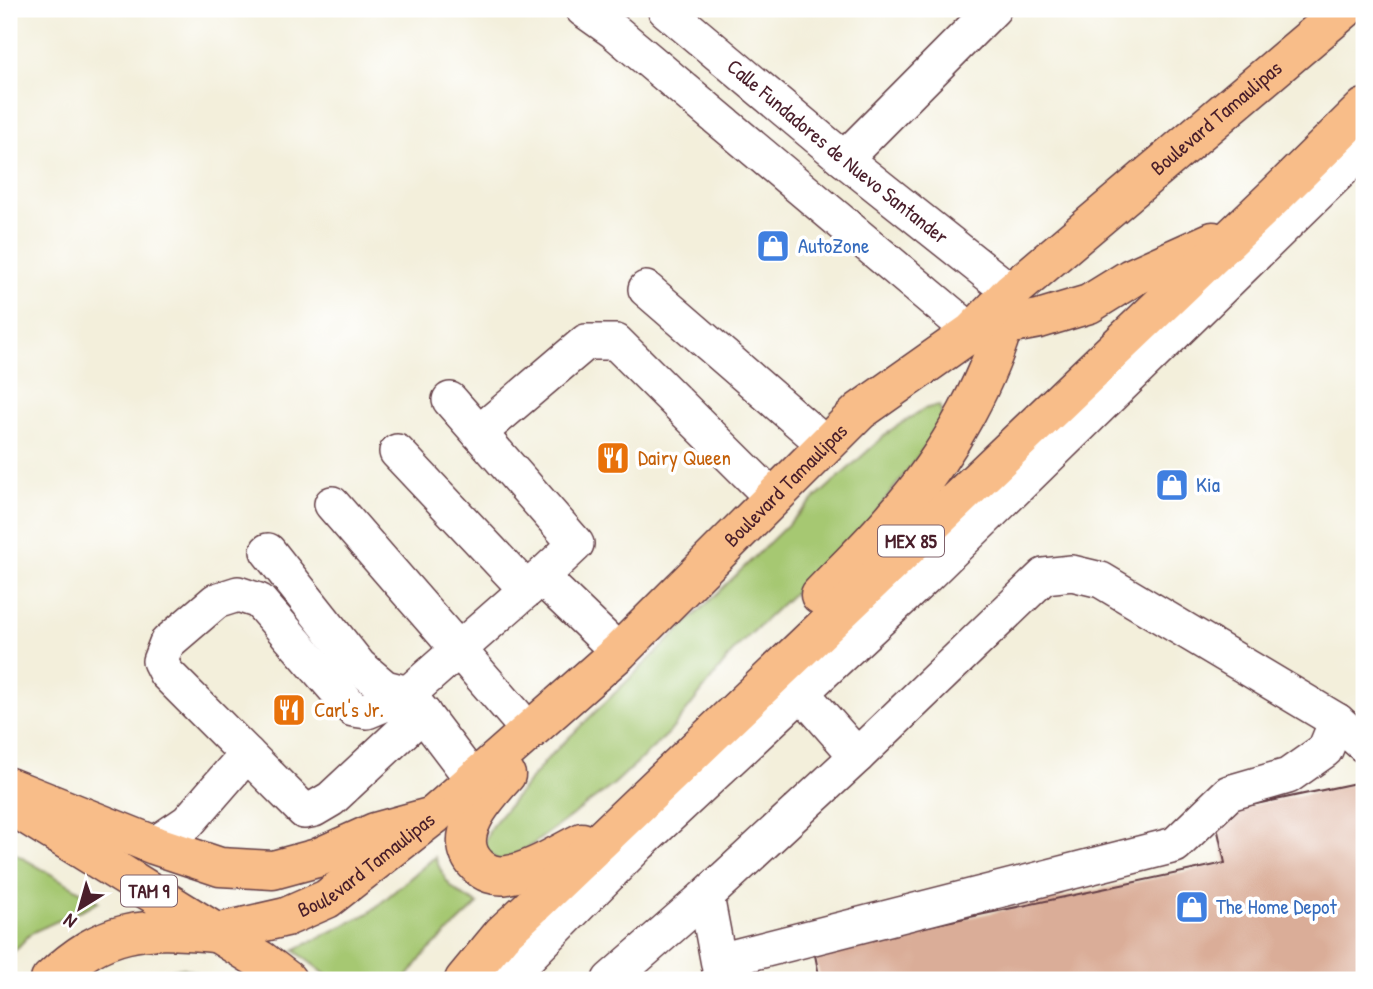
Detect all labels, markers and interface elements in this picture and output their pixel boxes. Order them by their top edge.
street label: Calle Fundadores de Nuevo Santander [721,52,955,251]
street label: Boulevard Tamaulipas [1144,54,1288,182]
shop icon: AutoZone [754,227,792,265]
place label: AutoZone [798,231,869,260]
street label: Boulevard Tamaulipas [717,417,854,553]
restaurant icon: Dairy Queen [594,439,632,477]
place label: Dairy Queen [638,443,731,472]
shop icon: Kia [1153,466,1191,504]
place label: Kia [1196,470,1220,499]
road number: MEX 85 [878,526,944,556]
restaurant icon: Carl's Jr. [270,691,308,729]
place label: Carl's Jr. [314,695,384,724]
street label: Boulevard Tamaulipas [293,805,441,924]
north arrow [46,874,116,944]
road number: TAM 9 [121,876,177,906]
shop icon: The Home Depot [1173,888,1211,926]
place label: The Home Depot [1216,892,1337,921]
text: N [58,908,82,935]

